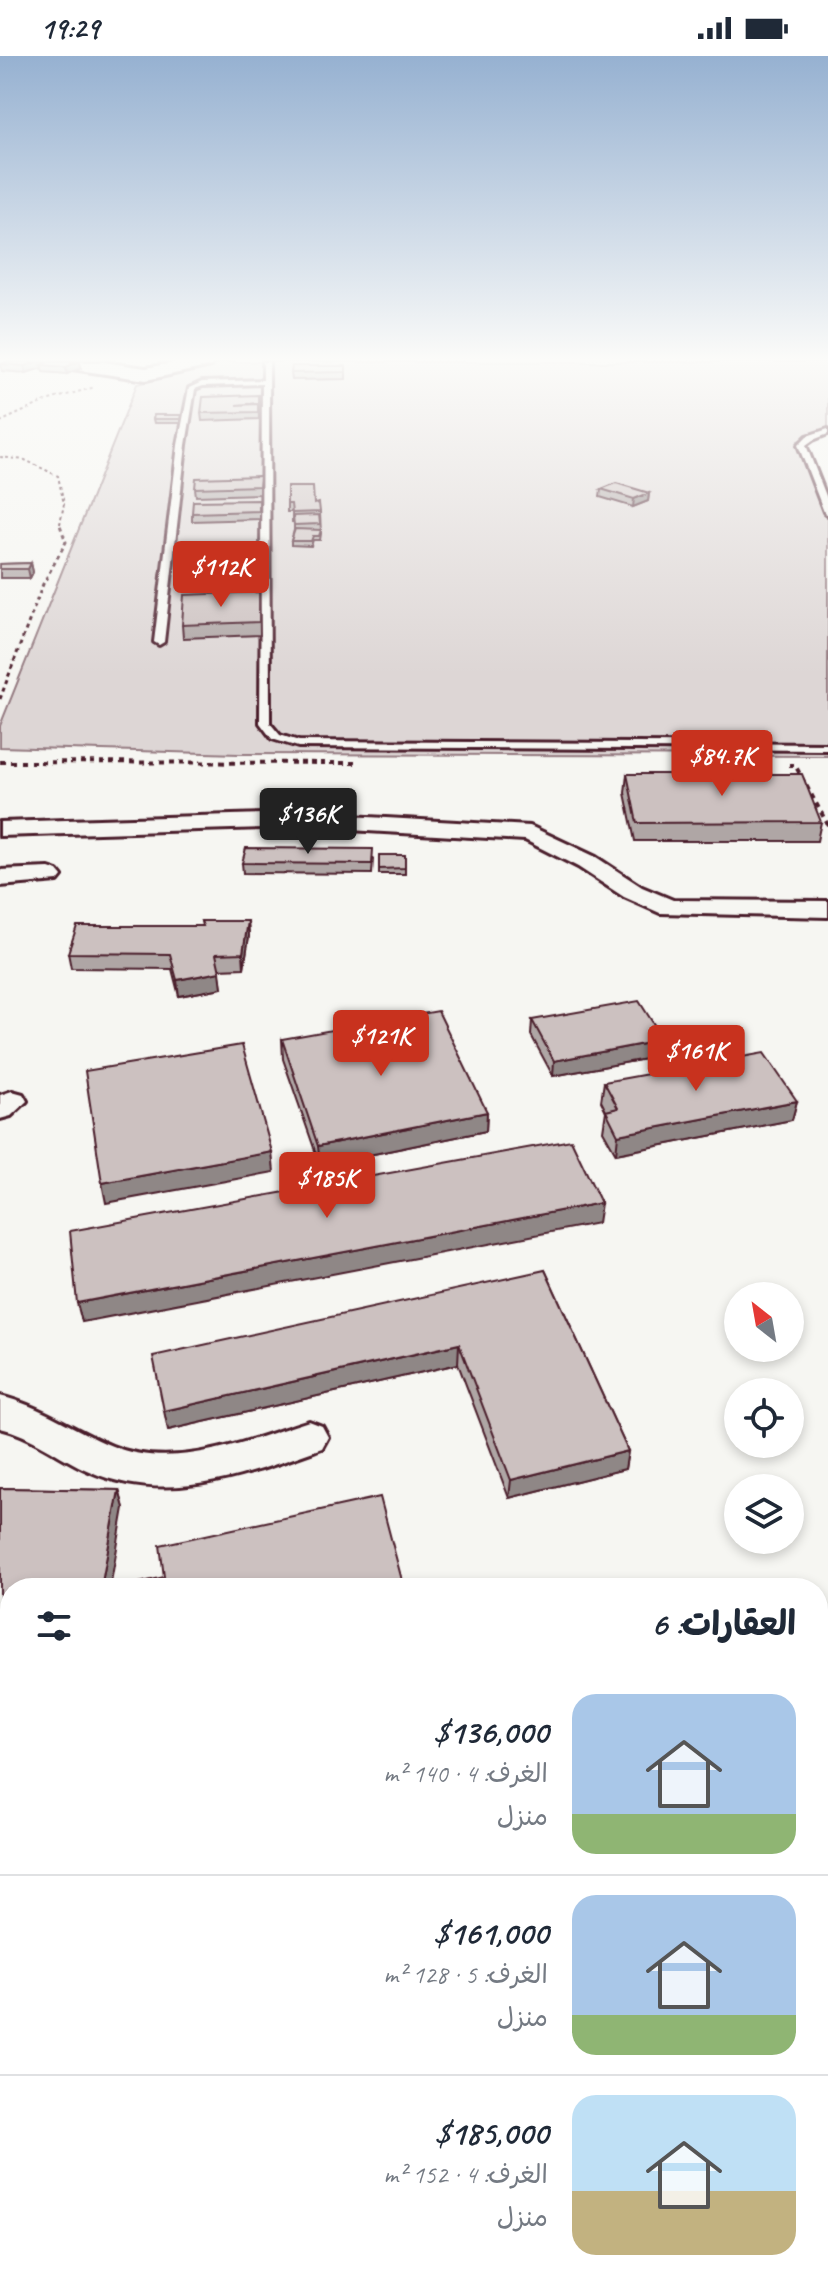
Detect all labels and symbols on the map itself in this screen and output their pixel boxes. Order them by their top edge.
pin: $112K [165,541,277,609]
pin: $84.7K [657,730,787,798]
pin: $136K [252,788,364,856]
pin: $121K [325,1010,437,1078]
pin: $161K [640,1025,752,1093]
pin: $185K [271,1152,383,1220]
north arrow [724,1282,804,1362]

